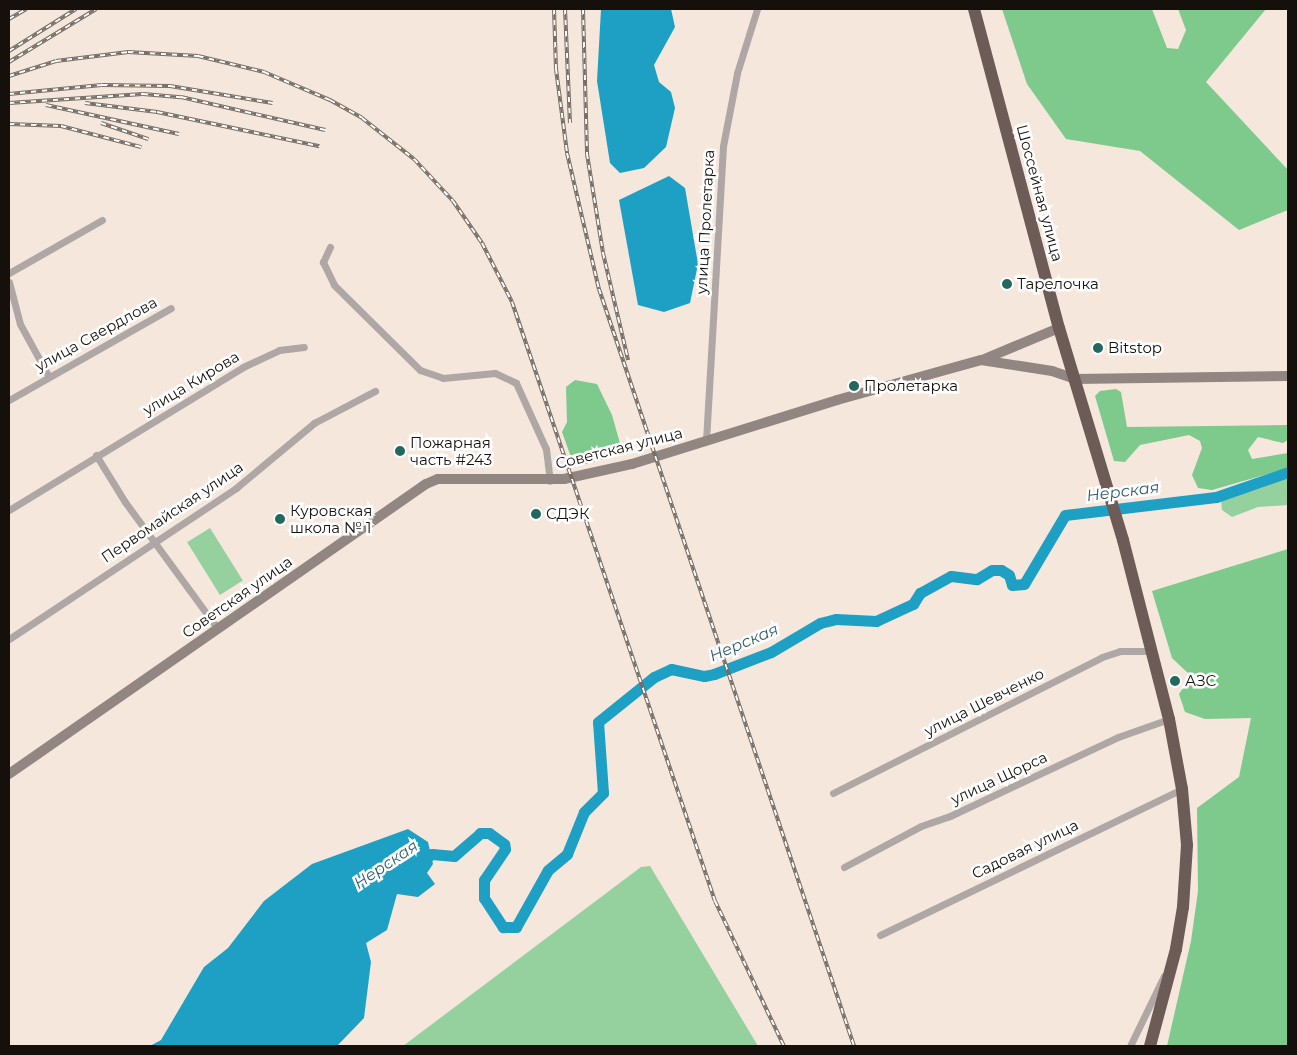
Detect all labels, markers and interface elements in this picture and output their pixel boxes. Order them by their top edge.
street label: Шоссейная улица [1013,123,1067,263]
street label: улица Пролетарка [692,149,718,295]
place label: Тарелочка [1017,275,1099,293]
marker: Тарелочка [1001,278,1013,290]
street label: улица Свердлова [32,293,160,375]
place label: Bitstop [1108,339,1162,357]
marker: Bitstop [1092,342,1104,354]
street label: улица Кирова [140,347,242,419]
place label: Пролетарка [864,377,958,395]
marker: Пролетарка [848,380,860,392]
street label: Советская улица [554,424,684,472]
place label: Пожарная часть #243 [410,433,492,468]
marker: Пожарная часть #243 [394,445,406,457]
street label: Первомайская улица [98,458,246,566]
water label: Нерская [1086,478,1160,506]
place label: Куровская школа № 1 [290,501,372,536]
place label: СДЭК [546,505,589,523]
marker: СДЭК [530,508,542,520]
marker: Куровская школа № 1 [274,513,286,525]
street label: Советская улица [178,552,296,642]
water label: Нерская [707,620,781,666]
street label: улица Шевченко [921,664,1047,740]
place label: АЗС [1185,672,1216,690]
marker: АЗС [1169,675,1181,687]
street label: улица Щорса [948,748,1050,808]
street label: Садовая улица [969,815,1081,883]
water label: Нерская [350,837,422,893]

